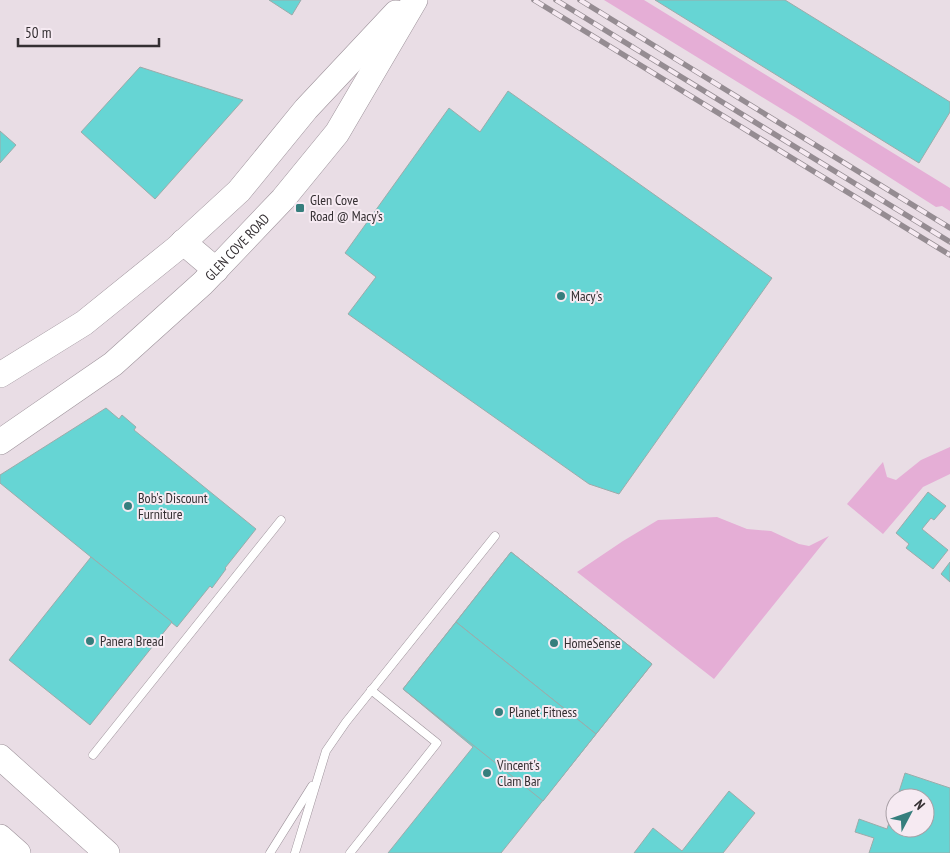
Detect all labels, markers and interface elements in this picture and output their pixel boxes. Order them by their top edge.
scale bar [18,15,159,47]
text: 50 m [25,23,51,42]
place label: Glen Cove Road @ Macy’s [310,191,383,225]
marker: Glen Cove Road @ Macy’s [294,202,306,214]
street label: GLEN COVE ROAD [201,210,273,284]
place label: Macy's [571,287,602,305]
marker: Macy's [555,290,567,302]
place label: Bob's Discount Furniture [138,489,208,523]
marker: Bob's Discount Furniture [122,500,134,512]
place label: Panera Bread [100,632,164,650]
place label: HomeSense [564,634,621,652]
marker: Panera Bread [84,635,96,647]
marker: HomeSense [548,637,560,649]
place label: Planet Fitness [509,703,577,721]
marker: Planet Fitness [493,706,505,718]
place label: Vincent's Clam Bar [496,756,541,790]
marker: Vincent's Clam Bar [481,767,493,779]
north arrow [885,788,935,838]
text: N [911,796,929,813]

